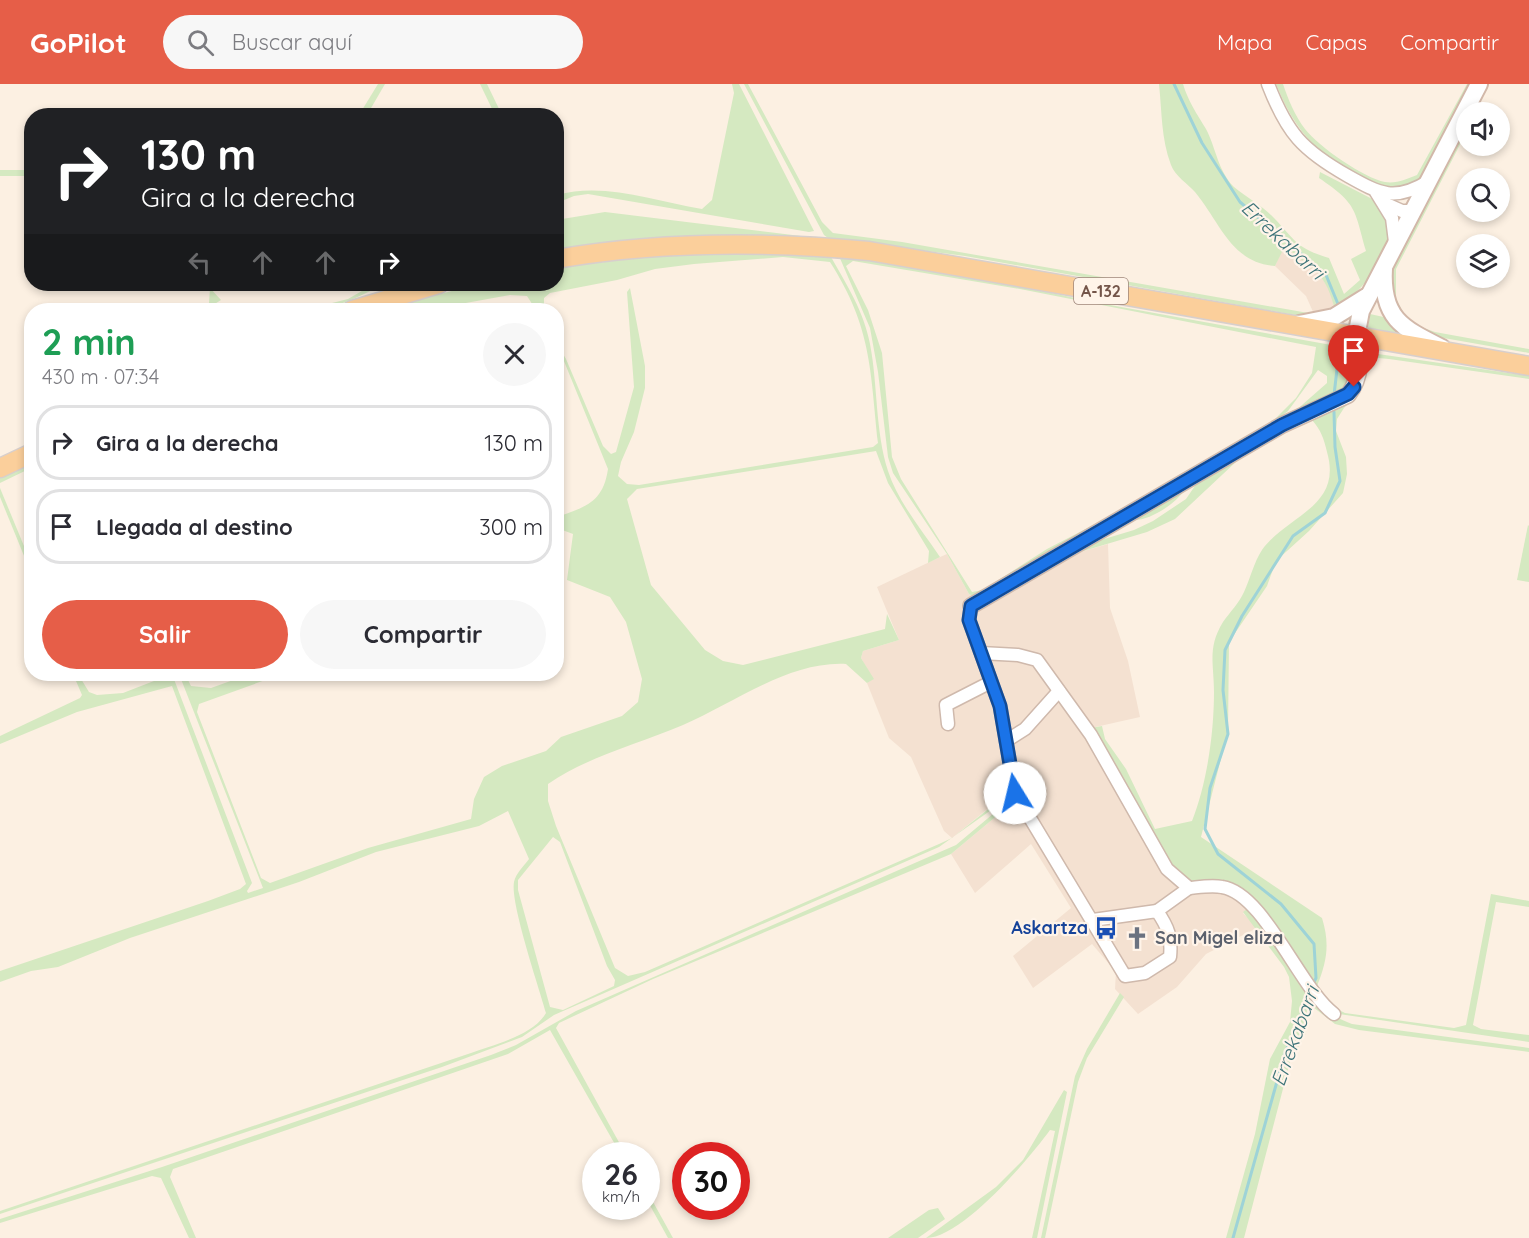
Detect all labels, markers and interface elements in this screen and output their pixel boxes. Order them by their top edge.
search box [163,15,583,69]
text: GoPilot [30,25,127,60]
icon: search [184,26,217,59]
text: Buscar aquí [232,28,352,56]
text: Mapa [1217,29,1272,55]
text: Capas [1305,29,1367,55]
text: Compartir [1400,29,1499,55]
map controls [1456,102,1510,288]
button: sound [1456,102,1510,156]
text: 130 m [141,128,256,181]
icon: right [42,132,120,210]
button: search [1456,168,1510,222]
text: Gira a la derecha [141,180,355,214]
water label: Errekabarri [1237,195,1332,286]
button: layers [1456,234,1510,288]
icon: left [183,246,216,279]
icon: ahead [246,246,279,279]
icon: ahead [309,246,342,279]
icon: right [372,246,405,279]
road number: A-132 [1074,278,1128,304]
text: 2 min [42,319,136,364]
button: close [483,323,546,386]
pin [1328,325,1379,387]
icon: arrive [1337,334,1370,367]
text: 430 m · 07:34 [42,364,159,389]
icon: right [45,426,78,459]
text: Gira a la derecha [96,429,279,457]
text: 130 m [484,429,543,457]
icon: arrive [45,510,78,543]
text: Llegada al destino [96,513,293,541]
text: 300 m [479,513,543,541]
button: Salir [42,600,288,669]
button: Compartir [300,600,546,669]
position arrow [983,761,1047,825]
bus stop icon: Askartza [1093,915,1119,941]
place label: Askartza [1011,916,1088,939]
church icon: San Migel eliza [1124,925,1150,951]
place label: San Migel eliza [1155,926,1283,949]
water label: Errekabarri [1265,980,1325,1089]
speed limit sign: 30 [672,1142,750,1220]
text: 26 [604,1155,638,1193]
text: km/h [602,1187,640,1206]

